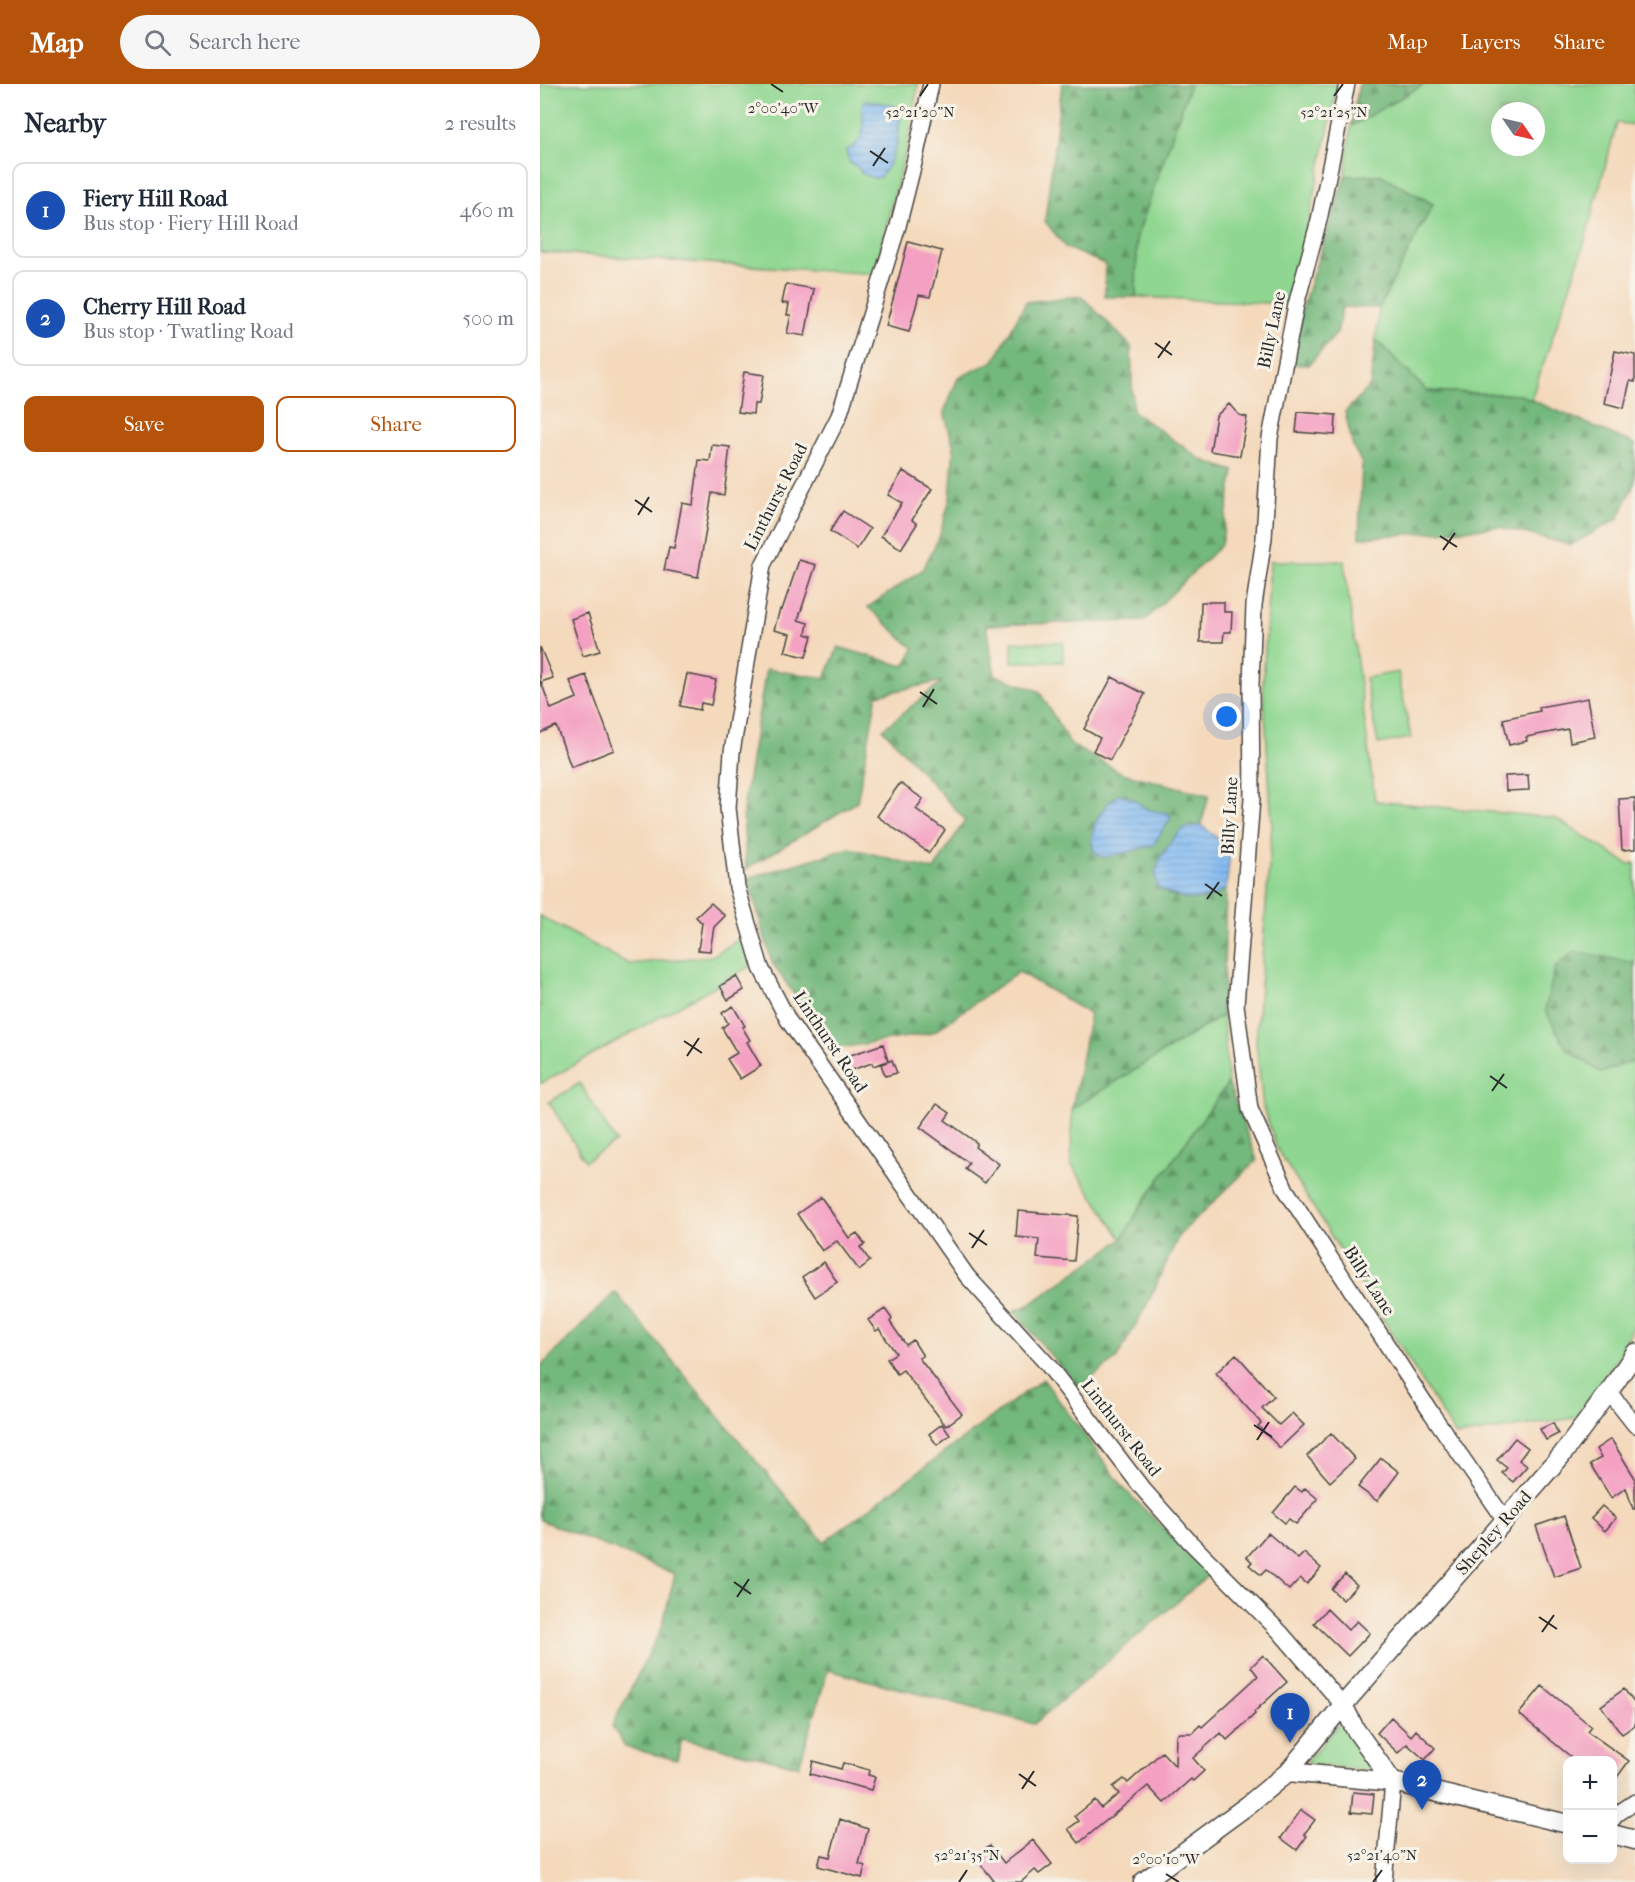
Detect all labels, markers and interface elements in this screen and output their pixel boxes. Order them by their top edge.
search box [120,15,540,69]
text: Map [30,26,84,59]
icon: search [141,26,174,59]
text: Search here [189,29,300,55]
text: Map [1387,30,1428,54]
text: Layers [1461,30,1520,54]
text: Share [1553,30,1605,54]
text: 2°00'40"W [748,99,820,117]
north arrow [1491,102,1545,156]
text: 52°21'20"N [885,103,955,121]
text: 52°21'25"N [1300,103,1368,121]
text: Nearby [24,108,106,139]
text: 2 results [445,112,516,135]
text: Fiery Hill Road [83,186,228,212]
text: 1 [42,199,49,222]
text: 460 m [459,199,514,222]
text: Bus stop · Fiery Hill Road [83,212,299,235]
street label: Billy Lane [1254,289,1290,371]
text: Cherry Hill Road [83,294,246,320]
text: 2 [40,307,51,330]
text: 500 m [462,307,514,330]
text: Bus stop · Twatling Road [83,320,294,343]
button: Save [24,396,264,452]
button: Share [276,396,516,452]
street label: Linthurst Road [740,440,812,554]
your location [1212,702,1241,731]
street label: Billy Lane [1217,776,1243,856]
street label: Linthurst Road [788,987,872,1097]
street label: Billy Lane [1339,1242,1399,1320]
street label: Linthurst Road [1077,1375,1166,1481]
street label: Shepley Road [1452,1486,1536,1579]
pin: 1 [1270,1694,1310,1743]
map controls [1563,1756,1617,1864]
button: + [1563,1756,1617,1810]
pin: 2 [1402,1760,1442,1810]
button: − [1563,1810,1617,1864]
text: 52°21'35"N [934,1846,1001,1864]
text: 52°21'40"N [1347,1846,1418,1864]
text: 2°00'10"W [1132,1850,1201,1868]

